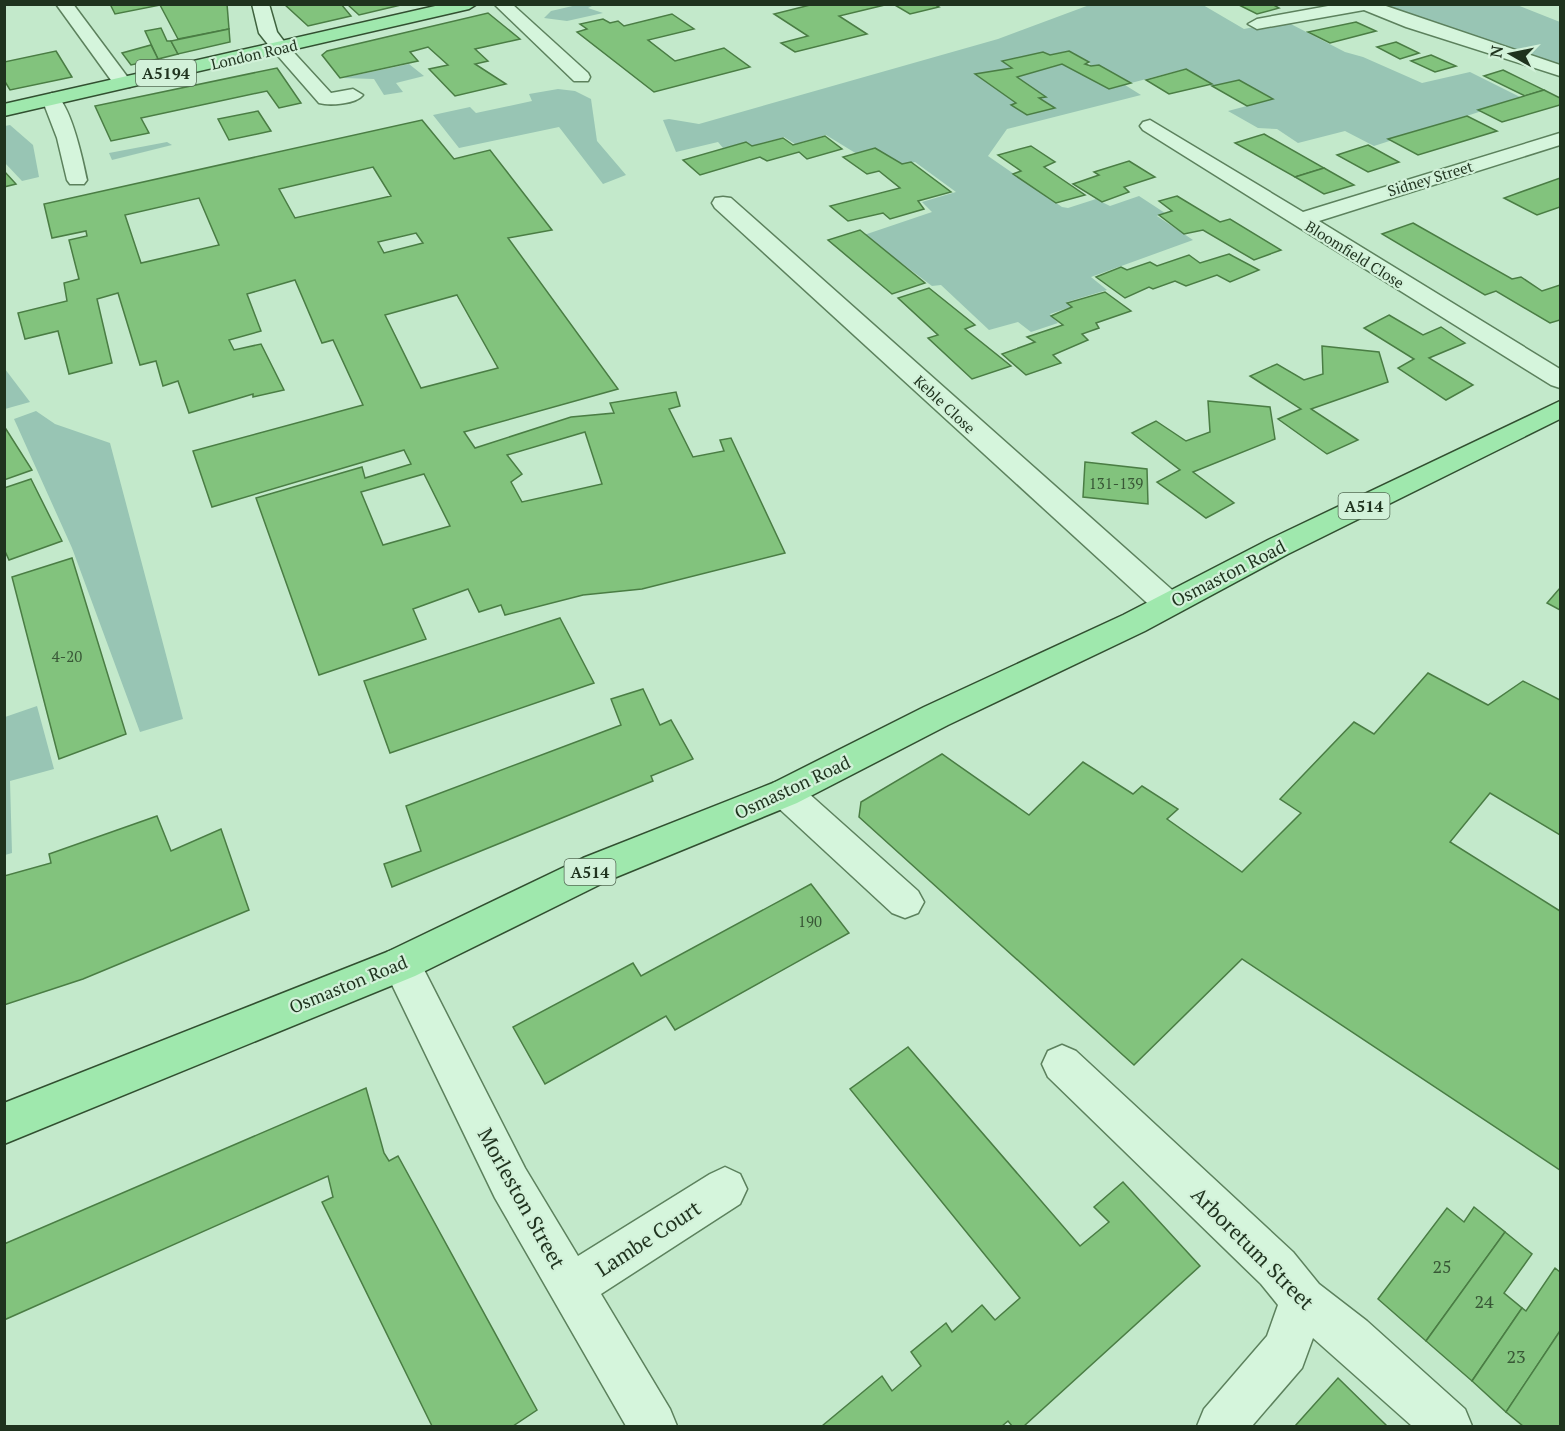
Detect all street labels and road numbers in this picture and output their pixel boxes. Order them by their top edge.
street label: London Road [209,34,299,74]
road number: A5194 [136,60,196,86]
street label: Sidney Street [1385,155,1476,200]
street label: Bloomfield Close [1302,216,1408,292]
street label: Keble Close [910,370,980,438]
road number: A514 [1338,493,1390,519]
street label: Osmaston Road [1167,534,1289,612]
street label: Osmaston Road [730,750,854,824]
road number: A514 [564,859,616,885]
street label: Osmaston Road [285,949,411,1019]
street label: Morleston Street [472,1123,572,1274]
street label: Arboretum Street [1185,1180,1321,1316]
street label: Lambe Court [590,1193,706,1282]

